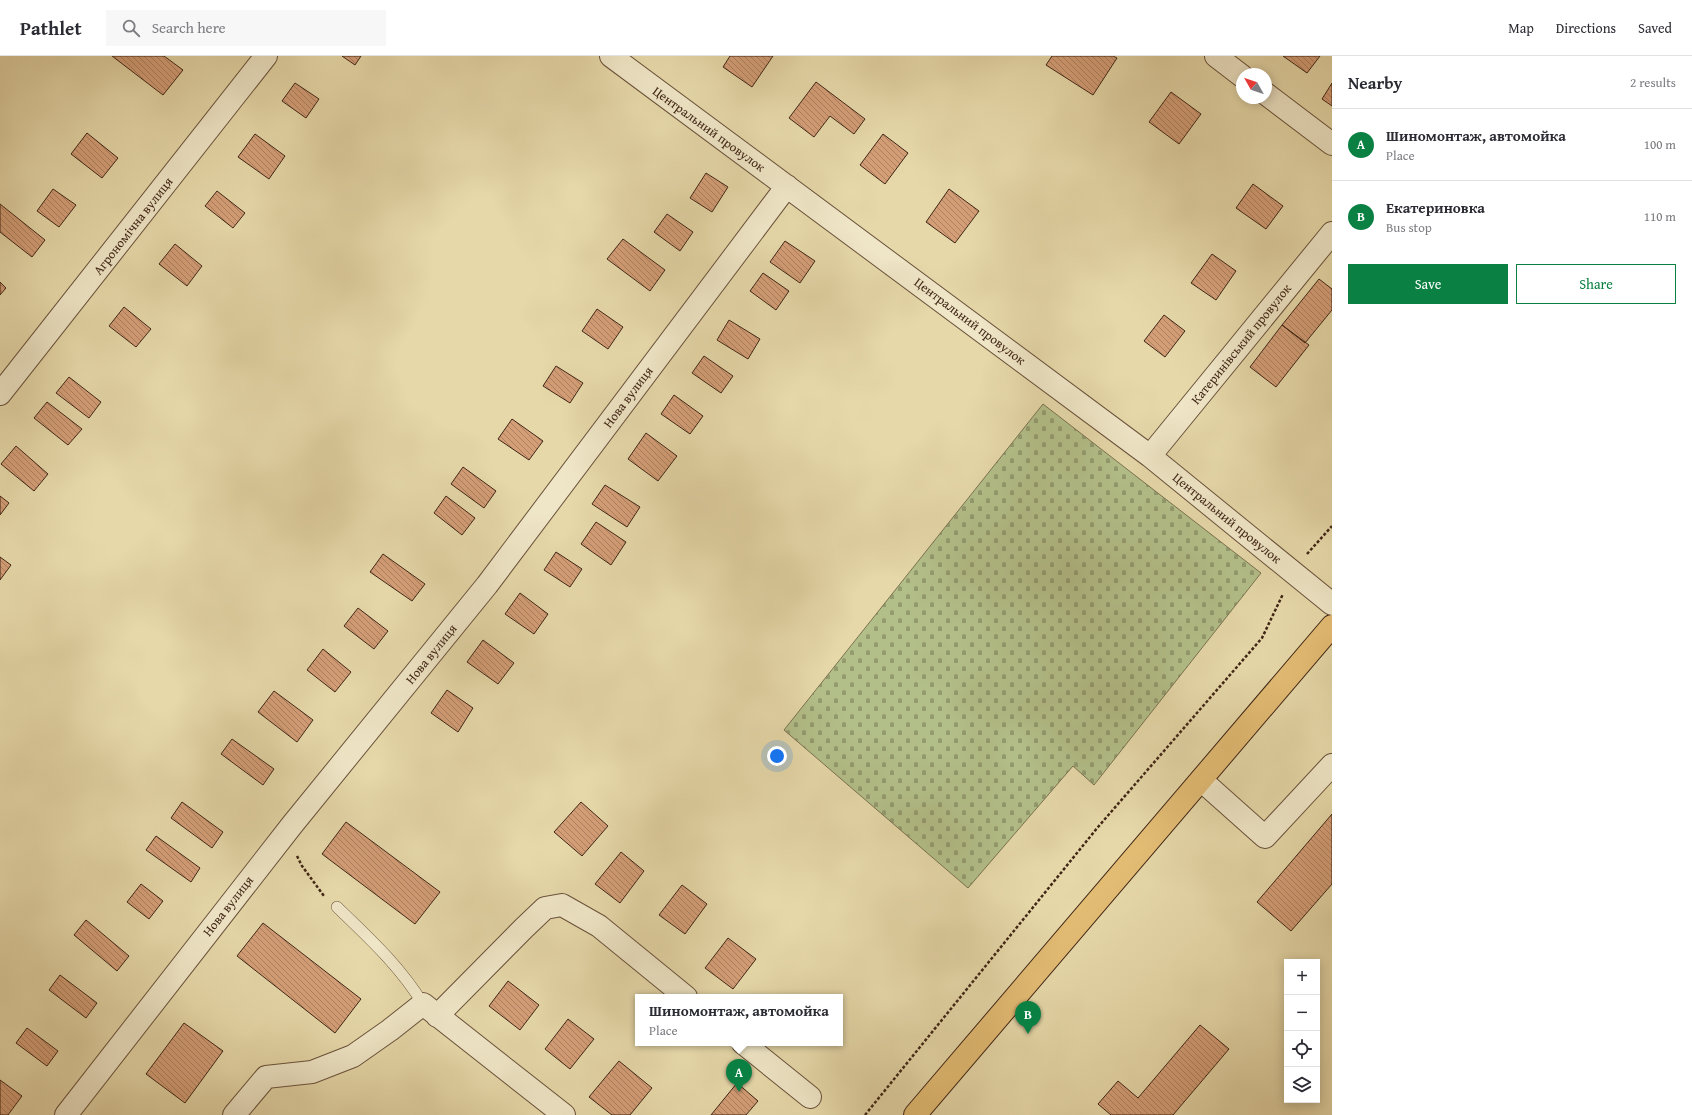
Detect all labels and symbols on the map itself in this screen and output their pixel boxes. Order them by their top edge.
north arrow [1236,68,1272,104]
street label: Центральний провулок [649,82,769,177]
street label: Агрономічна вулиця [89,173,178,279]
street label: Центральний провулок [910,273,1030,369]
street label: Катеринівський провулок [1186,279,1296,408]
street label: Нова вулиця [599,362,658,432]
street label: Центральний провулок [1168,468,1286,568]
street label: Нова вулиця [401,620,461,688]
your location [767,746,787,766]
street label: Нова вулиця [198,871,258,940]
pin: B [1015,1001,1041,1034]
pin: A [726,1059,752,1092]

